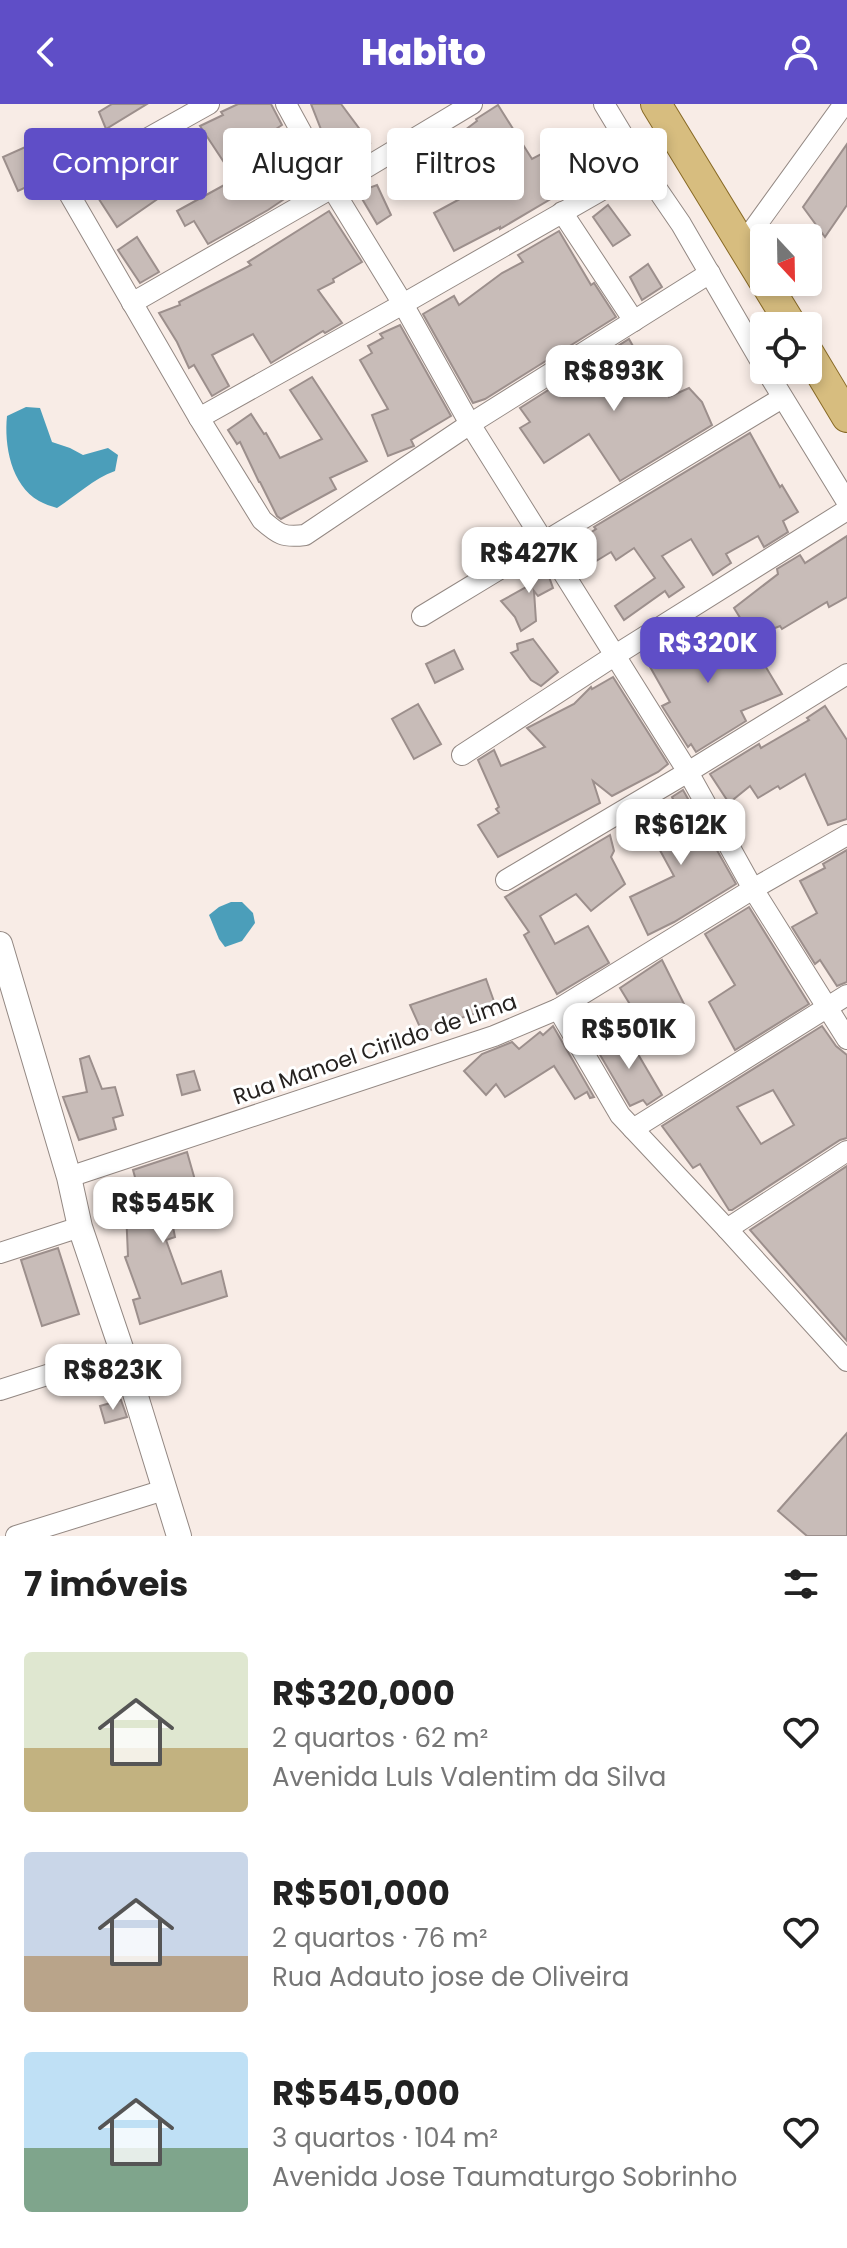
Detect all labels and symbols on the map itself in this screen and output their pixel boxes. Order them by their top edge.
north arrow [750,224,822,296]
pin: R$893K [549,345,679,413]
pin: R$427K [464,527,594,595]
pin: R$320K [643,617,773,685]
pin: R$612K [616,799,746,867]
street label: Rua Manoel Cirildo de Lima [229,986,521,1112]
pin: R$501K [564,1003,694,1071]
pin: R$545K [98,1177,228,1245]
pin: R$823K [48,1344,178,1412]

